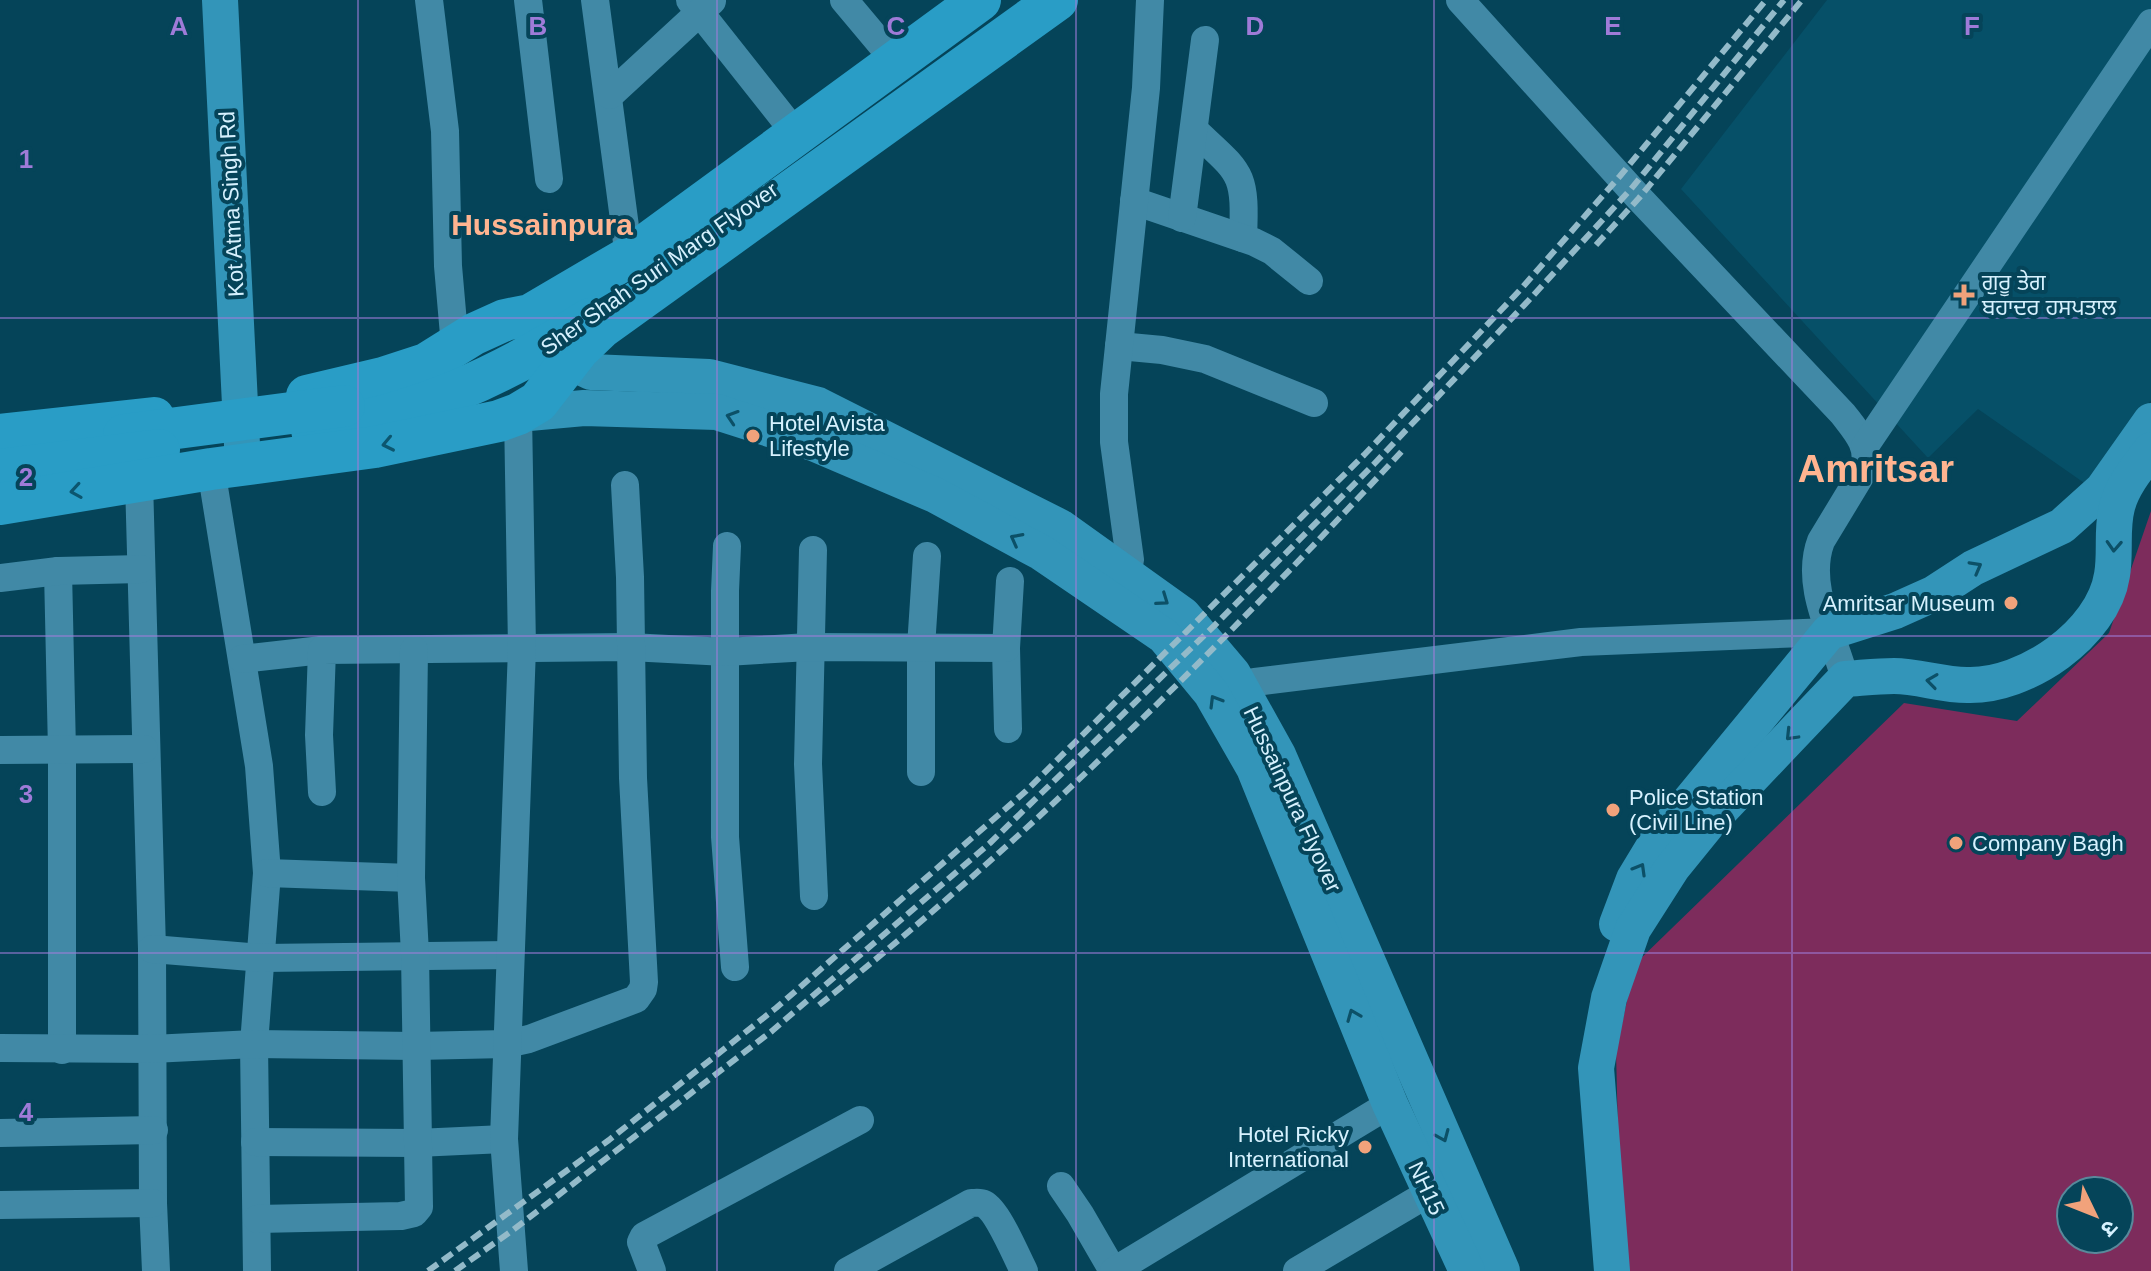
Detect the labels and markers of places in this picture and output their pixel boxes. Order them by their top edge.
place label: ਗੁਰੂ ਤੇਗ ਬਹਾਦਰ ਹਸਪਤਾਲ [1981,269,2117,320]
marker: ਗੁਰੂ ਤੇਗ ਬਹਾਦਰ ਹਸਪਤਾਲ [1953,284,1975,306]
place label: Hotel Avista Lifestyle [769,411,886,461]
marker: Hotel Avista Lifestyle [744,427,762,445]
place label: Amritsar Museum [1823,591,1995,616]
marker: Amritsar Museum [2002,594,2020,612]
place label: Police Station (Civil Line) [1629,785,1764,835]
marker: Police Station (Civil Line) [1604,801,1622,819]
place label: Company Bagh [1972,831,2124,856]
marker: Company Bagh [1947,834,1965,852]
place label: Hotel Ricky International [1228,1122,1349,1172]
marker: Hotel Ricky International [1356,1138,1374,1156]

